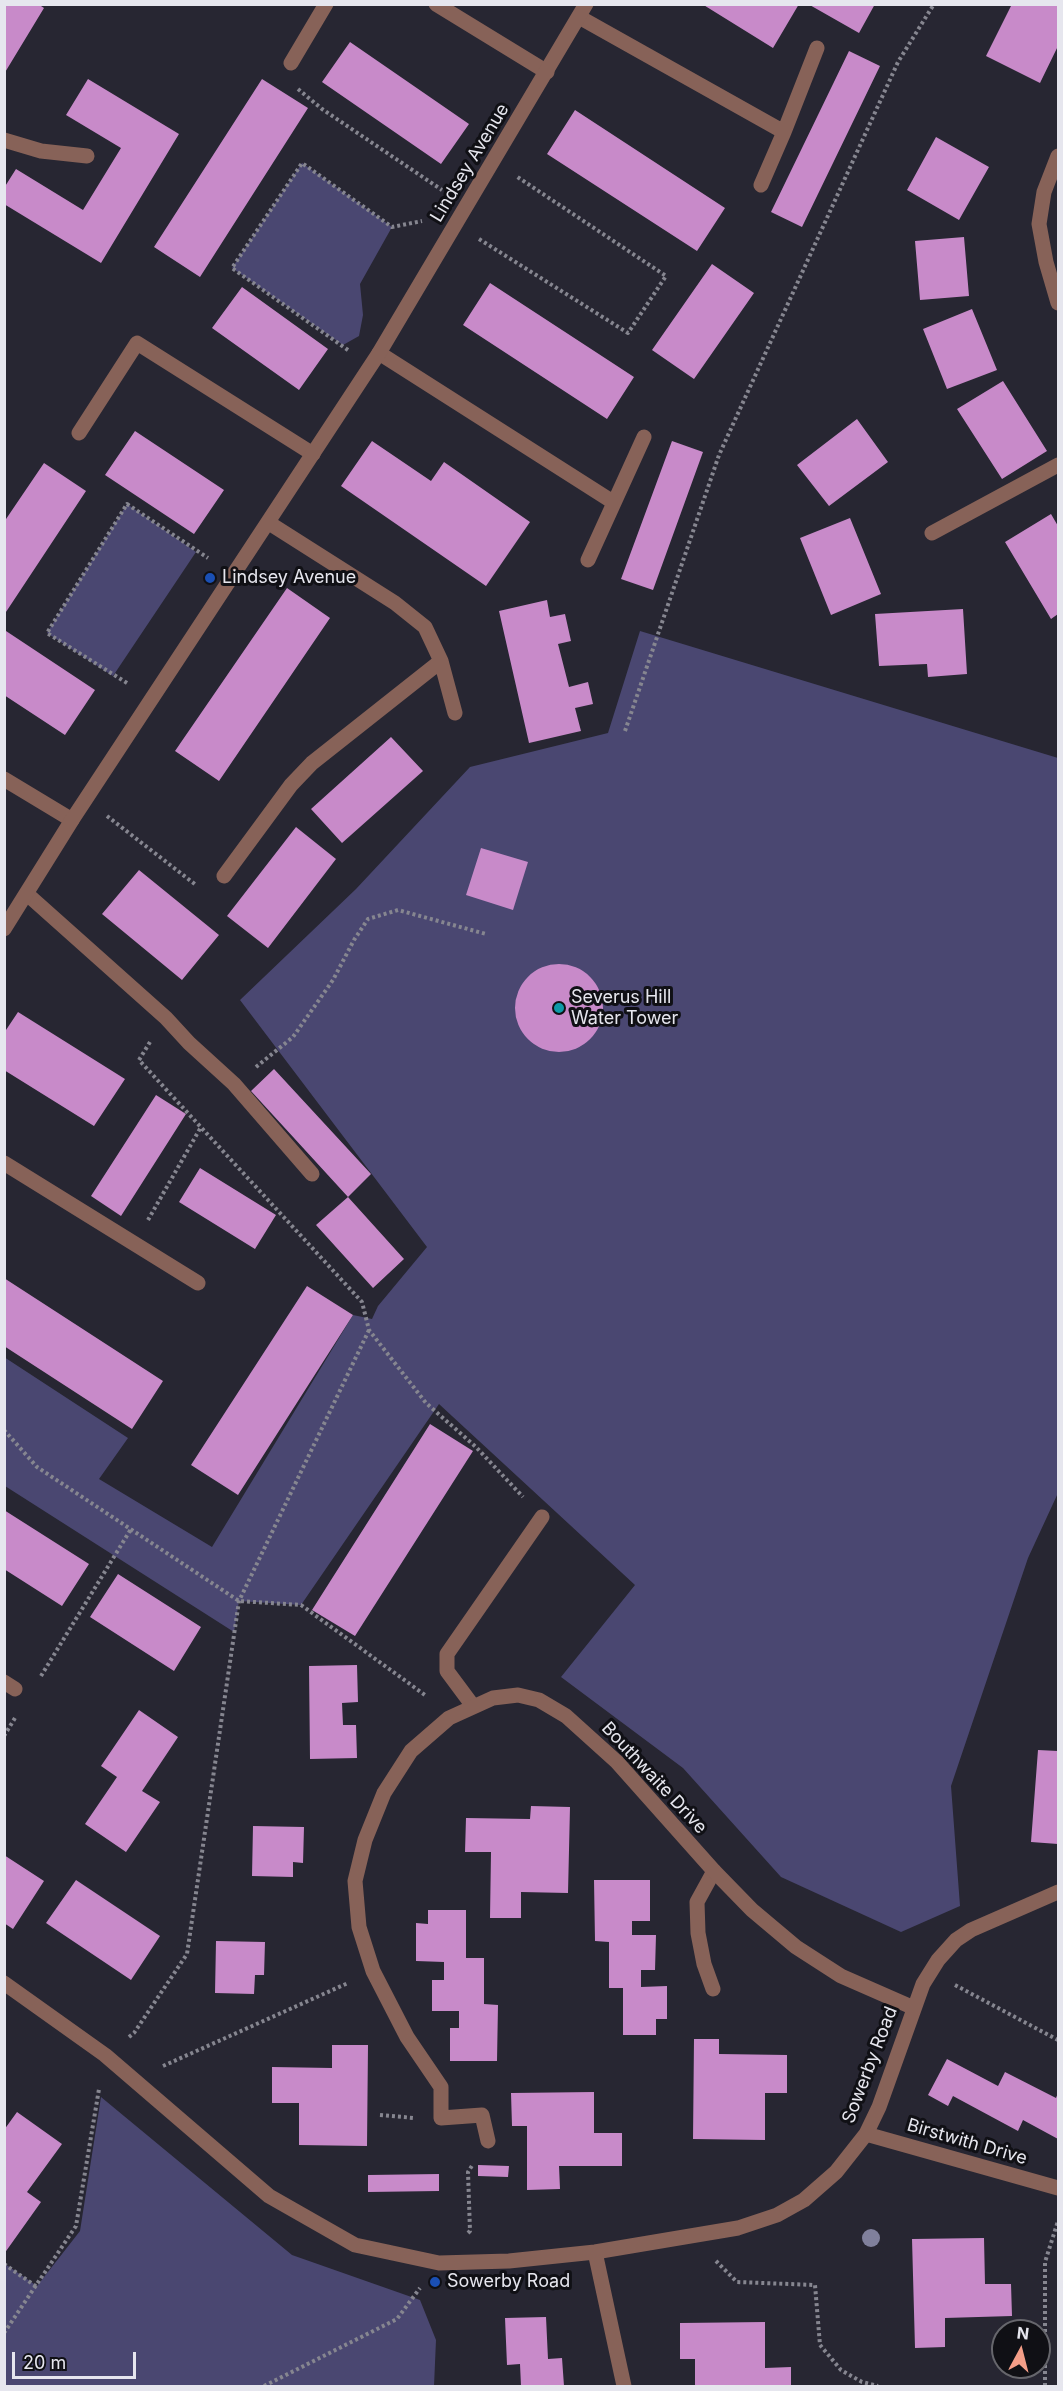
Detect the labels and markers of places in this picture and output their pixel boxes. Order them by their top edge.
place label: Lindsey Avenue [222,567,356,589]
marker: Lindsey Avenue [203,571,217,585]
place label: Severus Hill Water Tower [571,987,678,1030]
marker: Severus Hill Water Tower [552,1001,566,1015]
place label: Sowerby Road [447,2271,570,2293]
marker: Sowerby Road [428,2275,442,2289]

